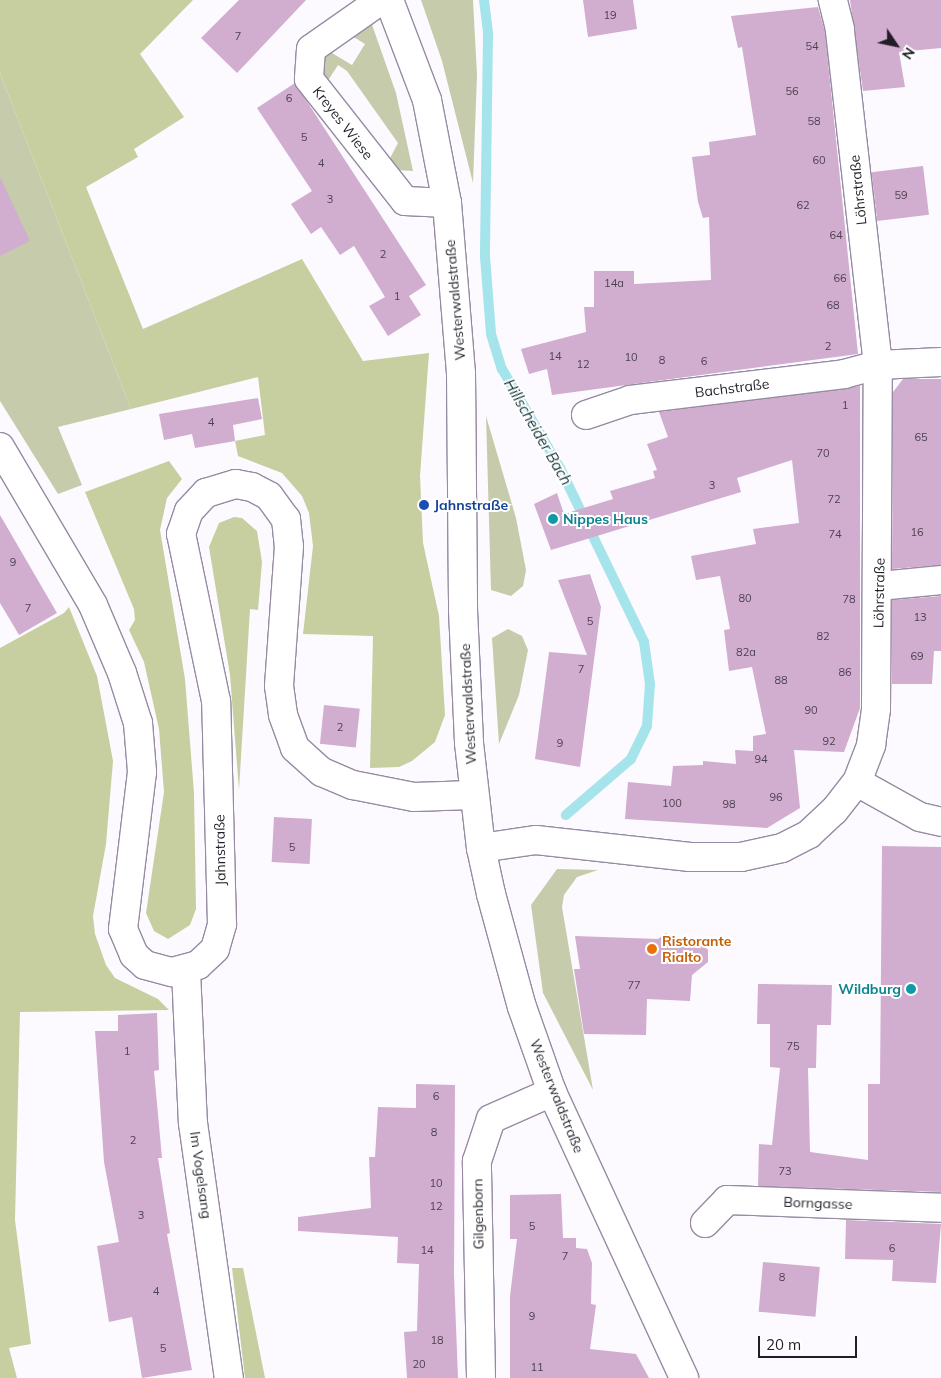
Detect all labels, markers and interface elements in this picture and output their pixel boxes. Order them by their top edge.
house number: 19 [603,8,617,22]
north arrow [871,20,921,70]
house number: 7 [235,29,241,43]
house number: 54 [805,39,819,53]
text: N [898,44,919,63]
street label: Kreyes Wiese [309,83,377,163]
house number: 56 [785,84,799,98]
house number: 6 [286,91,292,105]
house number: 58 [807,114,821,128]
house number: 5 [301,130,307,144]
house number: 60 [812,153,826,167]
street label: Löhrstraße [846,154,870,226]
house number: 4 [318,156,324,170]
house number: 59 [894,188,908,202]
house number: 3 [327,192,333,206]
house number: 62 [796,198,810,212]
house number: 64 [829,228,843,242]
street label: Westerwaldstraße [441,239,469,361]
house number: 2 [380,247,386,261]
house number: 66 [833,271,847,285]
house number: 14a [604,276,624,290]
house number: 1 [394,289,400,303]
house number: 68 [826,298,840,312]
house number: 2 [825,339,831,353]
house number: 14 [548,349,562,363]
house number: 10 [624,350,638,364]
house number: 8 [659,353,665,367]
house number: 6 [701,354,707,368]
house number: 12 [576,357,590,371]
street label: Bachstraße [694,375,770,401]
water label: Hillscheider Bach [500,376,576,488]
house number: 1 [842,398,848,412]
house number: 4 [208,415,214,429]
house number: 65 [914,430,928,444]
house number: 70 [816,446,830,460]
house number: 3 [709,478,715,492]
house number: 72 [827,492,841,506]
place label: Jahnstraße [434,497,508,513]
marker: Jahnstraße [418,499,430,511]
place label: Nippes Haus [563,511,648,527]
marker: Nippes Haus [547,513,559,525]
house number: 16 [910,525,924,539]
house number: 74 [828,527,842,541]
house number: 9 [10,555,16,569]
street label: Löhrstraße [870,558,888,628]
house number: 80 [738,591,752,605]
house number: 78 [842,592,856,606]
house number: 7 [25,601,31,615]
house number: 13 [913,610,927,624]
house number: 5 [587,614,593,628]
house number: 82 [816,629,830,643]
street label: Westerwaldstraße [456,643,480,765]
house number: 82a [736,645,756,659]
house number: 69 [910,649,924,663]
house number: 7 [578,662,584,676]
house number: 86 [838,665,852,679]
house number: 88 [774,673,788,687]
house number: 90 [804,703,818,717]
house number: 2 [337,720,343,734]
house number: 92 [822,734,836,748]
house number: 9 [557,736,563,750]
house number: 94 [754,752,768,766]
house number: 96 [769,790,783,804]
house number: 100 [662,796,682,810]
house number: 98 [722,797,736,811]
street label: Jahnstraße [211,814,229,886]
house number: 5 [289,840,295,854]
place label: Ristorante Rialto [662,933,731,966]
marker: Ristorante Rialto [646,943,658,955]
house number: 77 [627,978,641,992]
place label: Wildburg [838,981,901,997]
marker: Wildburg [905,983,917,995]
street label: Westerwaldstraße [527,1037,587,1155]
house number: 75 [786,1039,800,1053]
house number: 1 [124,1044,130,1058]
house number: 6 [433,1089,439,1103]
house number: 8 [431,1125,437,1139]
street label: Im Vogelsang [187,1130,215,1220]
house number: 2 [130,1133,136,1147]
house number: 73 [778,1164,792,1178]
house number: 10 [429,1176,443,1190]
street label: Gilgenborn [469,1178,487,1250]
street label: Borngasse [783,1193,853,1213]
house number: 12 [429,1199,443,1213]
house number: 3 [138,1208,144,1222]
house number: 5 [529,1219,535,1233]
house number: 6 [889,1241,895,1255]
house number: 14 [420,1243,434,1257]
house number: 7 [562,1249,568,1263]
house number: 8 [779,1270,785,1284]
house number: 4 [153,1284,159,1298]
house number: 9 [529,1309,535,1323]
scale bar [761,1326,860,1358]
house number: 18 [430,1333,444,1347]
text: 20 m [766,1335,801,1354]
house number: 5 [160,1341,166,1355]
house number: 20 [412,1357,426,1371]
house number: 11 [530,1360,544,1374]

